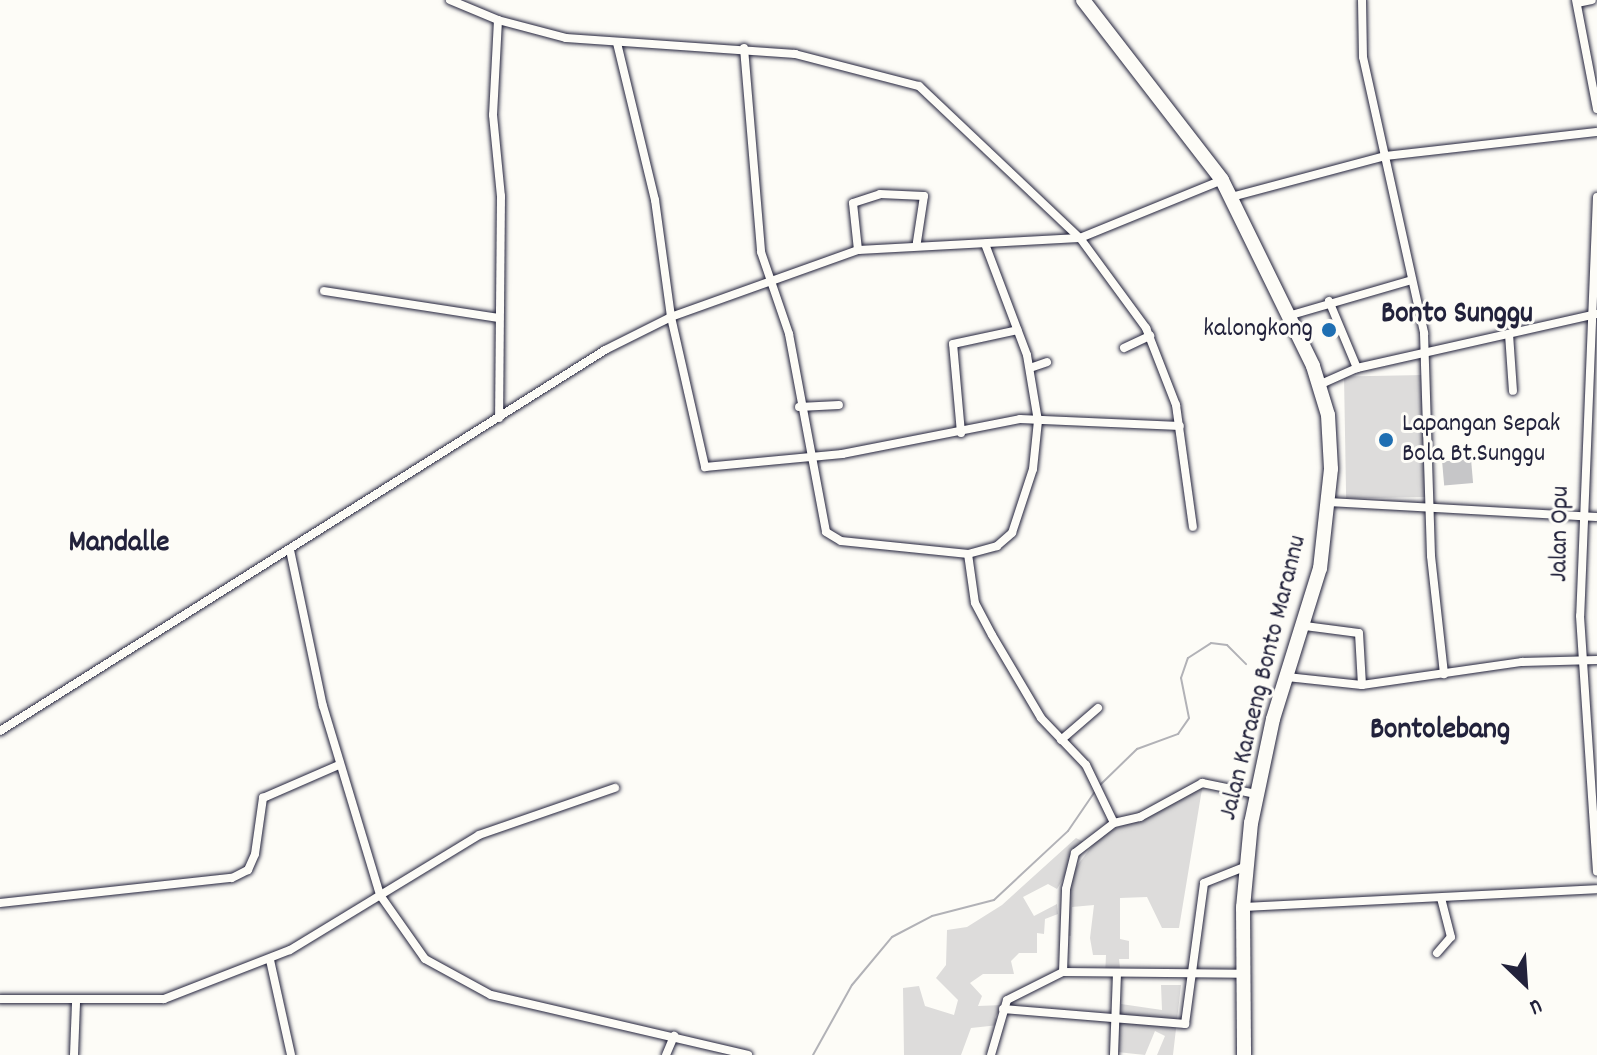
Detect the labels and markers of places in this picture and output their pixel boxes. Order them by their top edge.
place label: kalongkong [1203,314,1313,346]
marker: kalongkong [1320,321,1338,339]
place label: Lapangan Sepak Bola Bt.Sunggu [1402,409,1560,470]
marker: Lapangan Sepak Bola Bt.Sunggu [1377,431,1395,449]

